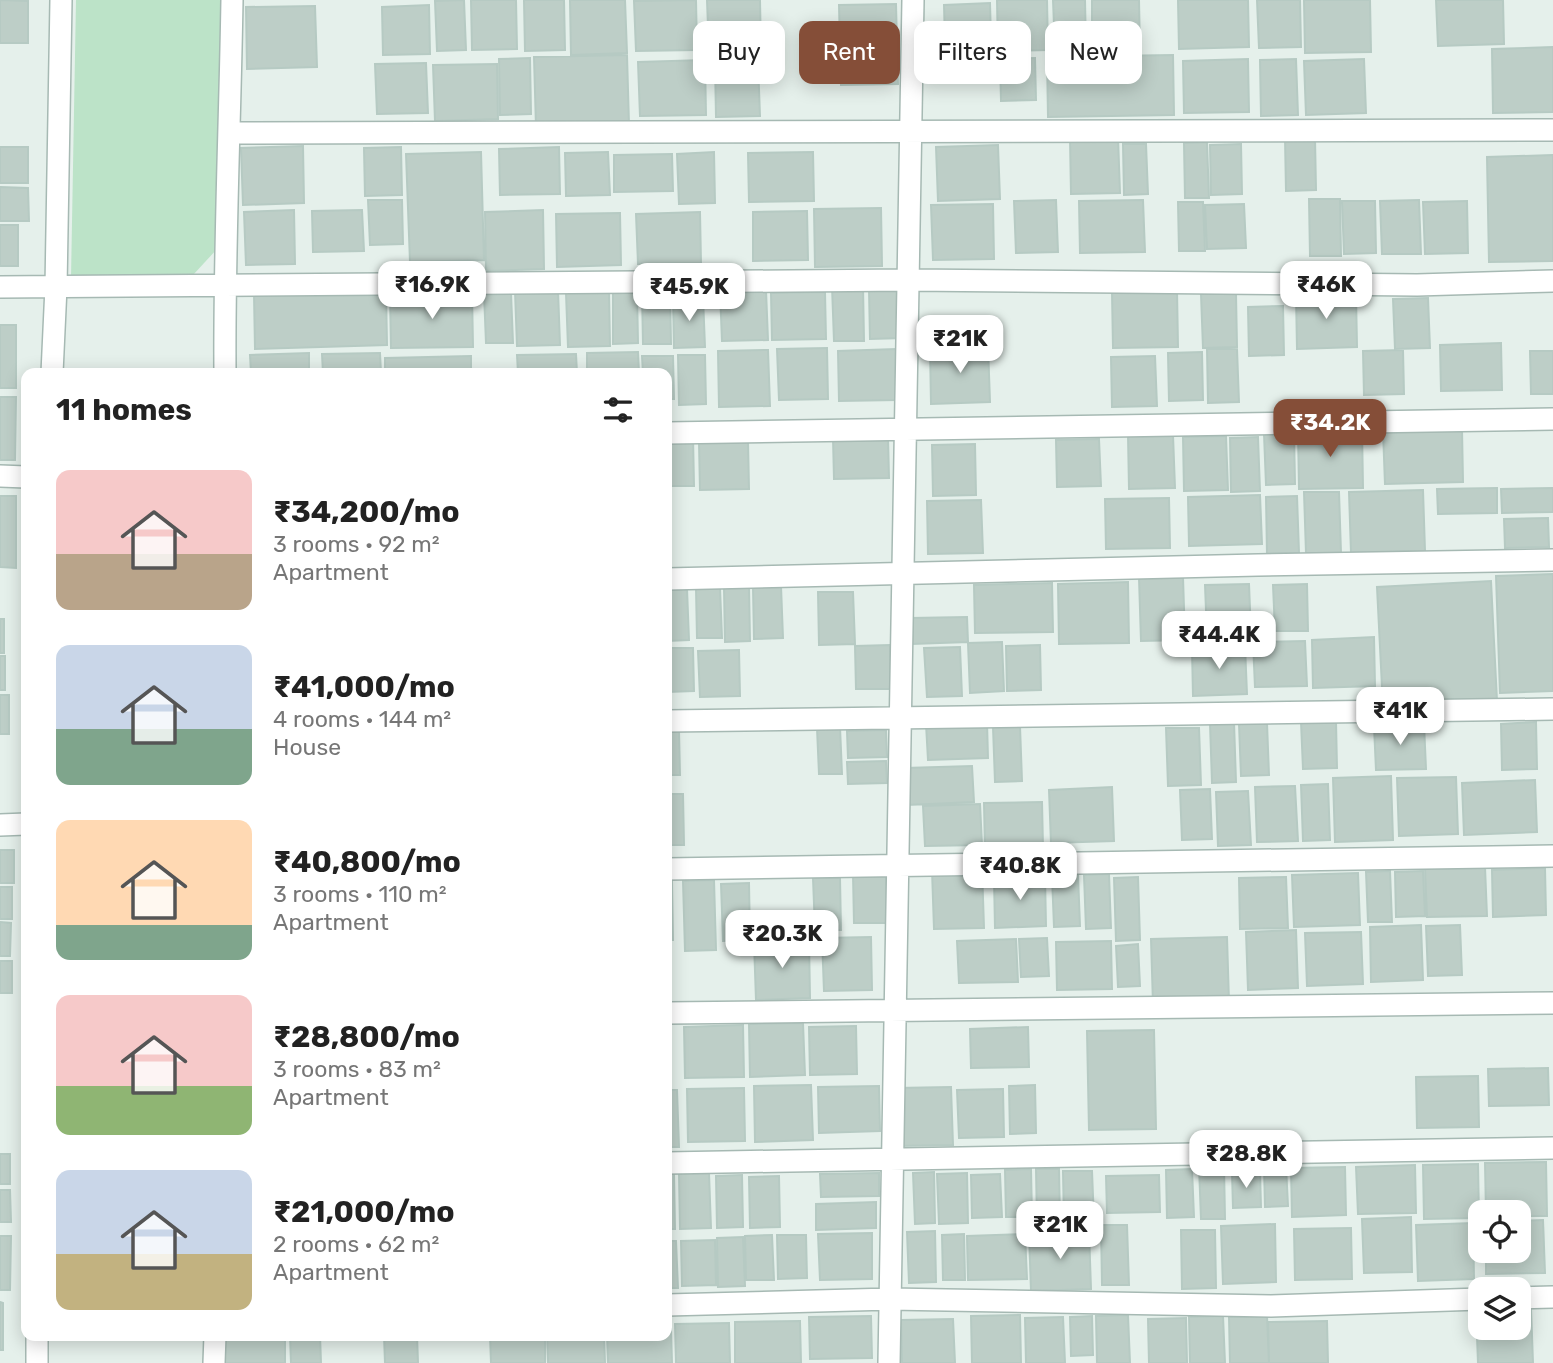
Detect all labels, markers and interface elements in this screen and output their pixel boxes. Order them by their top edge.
chip: Buy [693,21,785,84]
chip: Rent [799,21,900,84]
chip: Filters [914,21,1031,84]
chip: New [1045,21,1142,84]
pin: ₹16.9K [375,262,489,321]
pin: ₹46K [1285,262,1367,321]
pin: ₹45.9K [632,264,746,323]
text: ₹16.9K [394,270,470,298]
text: ₹46K [1296,270,1356,298]
text: ₹45.9K [649,272,729,300]
pin: ₹21K [919,316,1001,375]
text: ₹21K [932,324,988,352]
icon: filters [599,391,637,429]
text: 11 homes [56,392,192,428]
pin: ₹34.2K [1273,400,1387,459]
text: ₹34.2K [1289,408,1371,436]
text: ₹34,200/mo [273,494,459,530]
icon: home [112,498,196,582]
text: 3 rooms · 92 m² [273,530,439,558]
text: Apartment [273,558,389,586]
pin: ₹44.4K [1162,612,1276,671]
text: ₹44.4K [1178,620,1260,648]
text: ₹41,000/mo [273,669,455,705]
icon: home [112,673,196,757]
pin: ₹41K [1359,688,1441,747]
text: ₹41K [1372,696,1428,724]
text: 4 rooms · 144 m² [273,705,451,733]
text: House [273,733,341,761]
pin: ₹40.8K [963,842,1077,902]
text: ₹40,800/mo [273,844,461,880]
icon: home [112,848,196,932]
text: ₹40.8K [979,851,1061,879]
text: 3 rooms · 110 m² [273,880,447,908]
text: Apartment [273,908,389,936]
pin: ₹20.3K [725,911,839,970]
text: ₹20.3K [741,919,823,947]
text: ₹28,800/mo [273,1019,460,1055]
icon: home [112,1023,196,1107]
text: 3 rooms · 83 m² [273,1055,441,1083]
text: Apartment [273,1083,389,1111]
pin: ₹28.8K [1189,1130,1303,1190]
text: ₹28.8K [1205,1139,1287,1167]
text: ₹21,000/mo [273,1194,455,1230]
icon: home [112,1198,196,1282]
map controls [1468,1200,1531,1340]
button: locate [1468,1200,1531,1263]
pin: ₹21K [1019,1202,1101,1261]
text: ₹21K [1032,1210,1088,1238]
text: 2 rooms · 62 m² [273,1230,439,1258]
text: Apartment [273,1258,389,1286]
button: layers [1468,1277,1531,1340]

